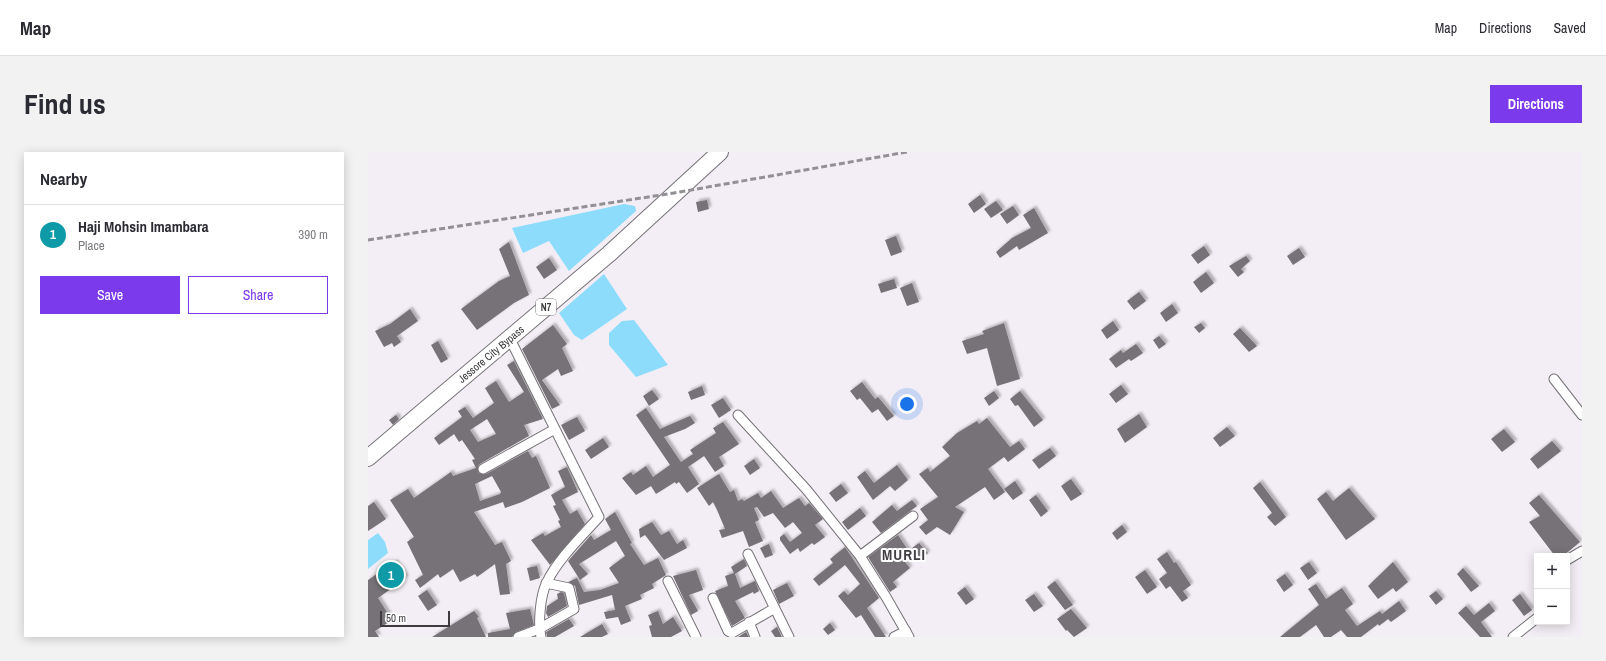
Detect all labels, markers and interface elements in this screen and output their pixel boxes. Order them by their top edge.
text: Map [20,15,51,41]
text: Map [1435,19,1457,37]
text: Directions [1479,19,1531,37]
text: Saved [1553,19,1586,37]
text: Find us [24,85,106,123]
button: Directions [1490,85,1582,123]
text: Nearby [40,167,87,190]
text: Haji Mohsin Imambara [78,216,209,237]
text: 1 [50,226,56,243]
text: 390 m [298,226,328,243]
text: Place [78,237,105,254]
button: Save [40,276,180,314]
button: Share [188,276,328,314]
road number: N7 [536,299,556,315]
street label: Jessore City Bypass [455,322,527,386]
your location [897,394,917,414]
district label: MURLI [882,544,926,565]
map controls [1534,553,1570,625]
button: + [1534,553,1570,589]
pin: 1 [378,560,404,590]
button: − [1534,589,1570,625]
scale bar [380,609,450,628]
text: 50 m [386,611,406,625]

